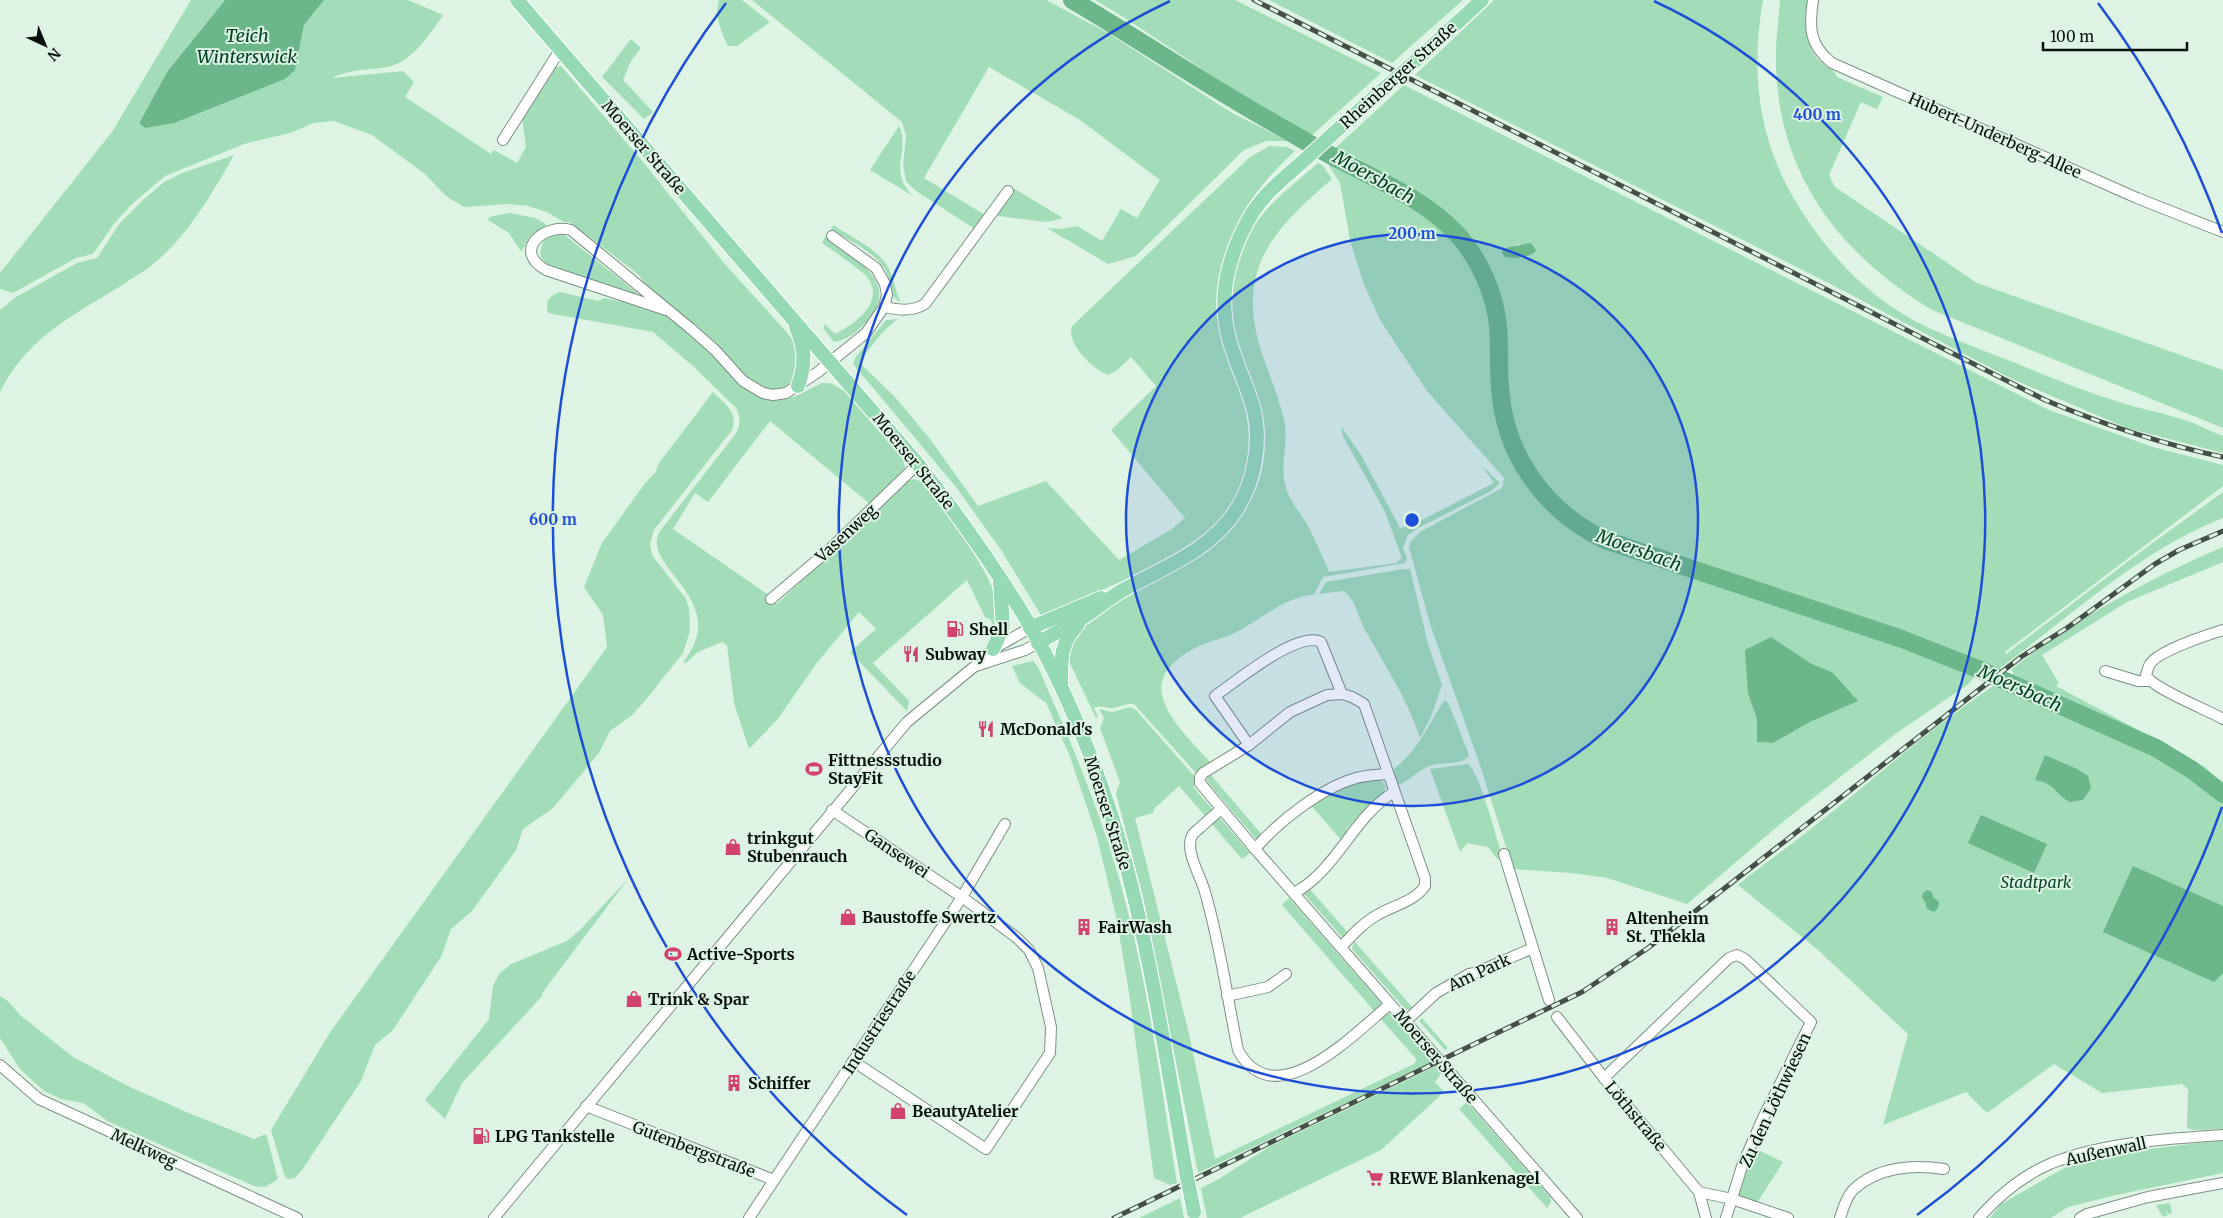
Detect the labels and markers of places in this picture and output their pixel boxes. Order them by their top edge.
centre of rings [1403,511,1421,529]
fuel station icon: Shell [945,619,965,639]
place label: Shell [969,619,1008,639]
restaurant icon: Subway [901,644,921,664]
place label: Subway [925,644,987,664]
restaurant icon: McDonald's [976,719,996,739]
place label: McDonald's [1000,719,1093,739]
place label: Fittnessstudio StayFit [828,750,942,788]
sports icon: Fittnessstudio StayFit [804,759,824,779]
place label: trinkgut Stubenrauch [747,828,848,866]
shop icon: trinkgut Stubenrauch [723,837,743,857]
shop icon: Baustoffe Swertz [838,907,858,927]
place label: Baustoffe Swertz [862,907,996,927]
place label: Altenheim St. Thekla [1625,908,1709,946]
building icon: FairWash [1074,917,1094,937]
place label: FairWash [1098,917,1172,937]
building icon: Altenheim St. Thekla [1602,917,1622,937]
sports icon: Active-Sports [663,944,683,964]
place label: Active-Sports [686,944,795,964]
shop icon: Trink & Spar [624,989,644,1009]
place label: Trink & Spar [648,989,750,1009]
building icon: Schiffer [724,1073,744,1093]
place label: Schiffer [748,1073,811,1093]
shop icon: BeautyAtelier [888,1101,908,1121]
place label: BeautyAtelier [912,1101,1019,1121]
fuel station icon: LPG Tankstelle [471,1126,491,1146]
place label: LPG Tankstelle [495,1126,615,1146]
supermarket icon: REWE Blankenagel [1365,1168,1385,1188]
place label: REWE Blankenagel [1389,1168,1540,1188]

